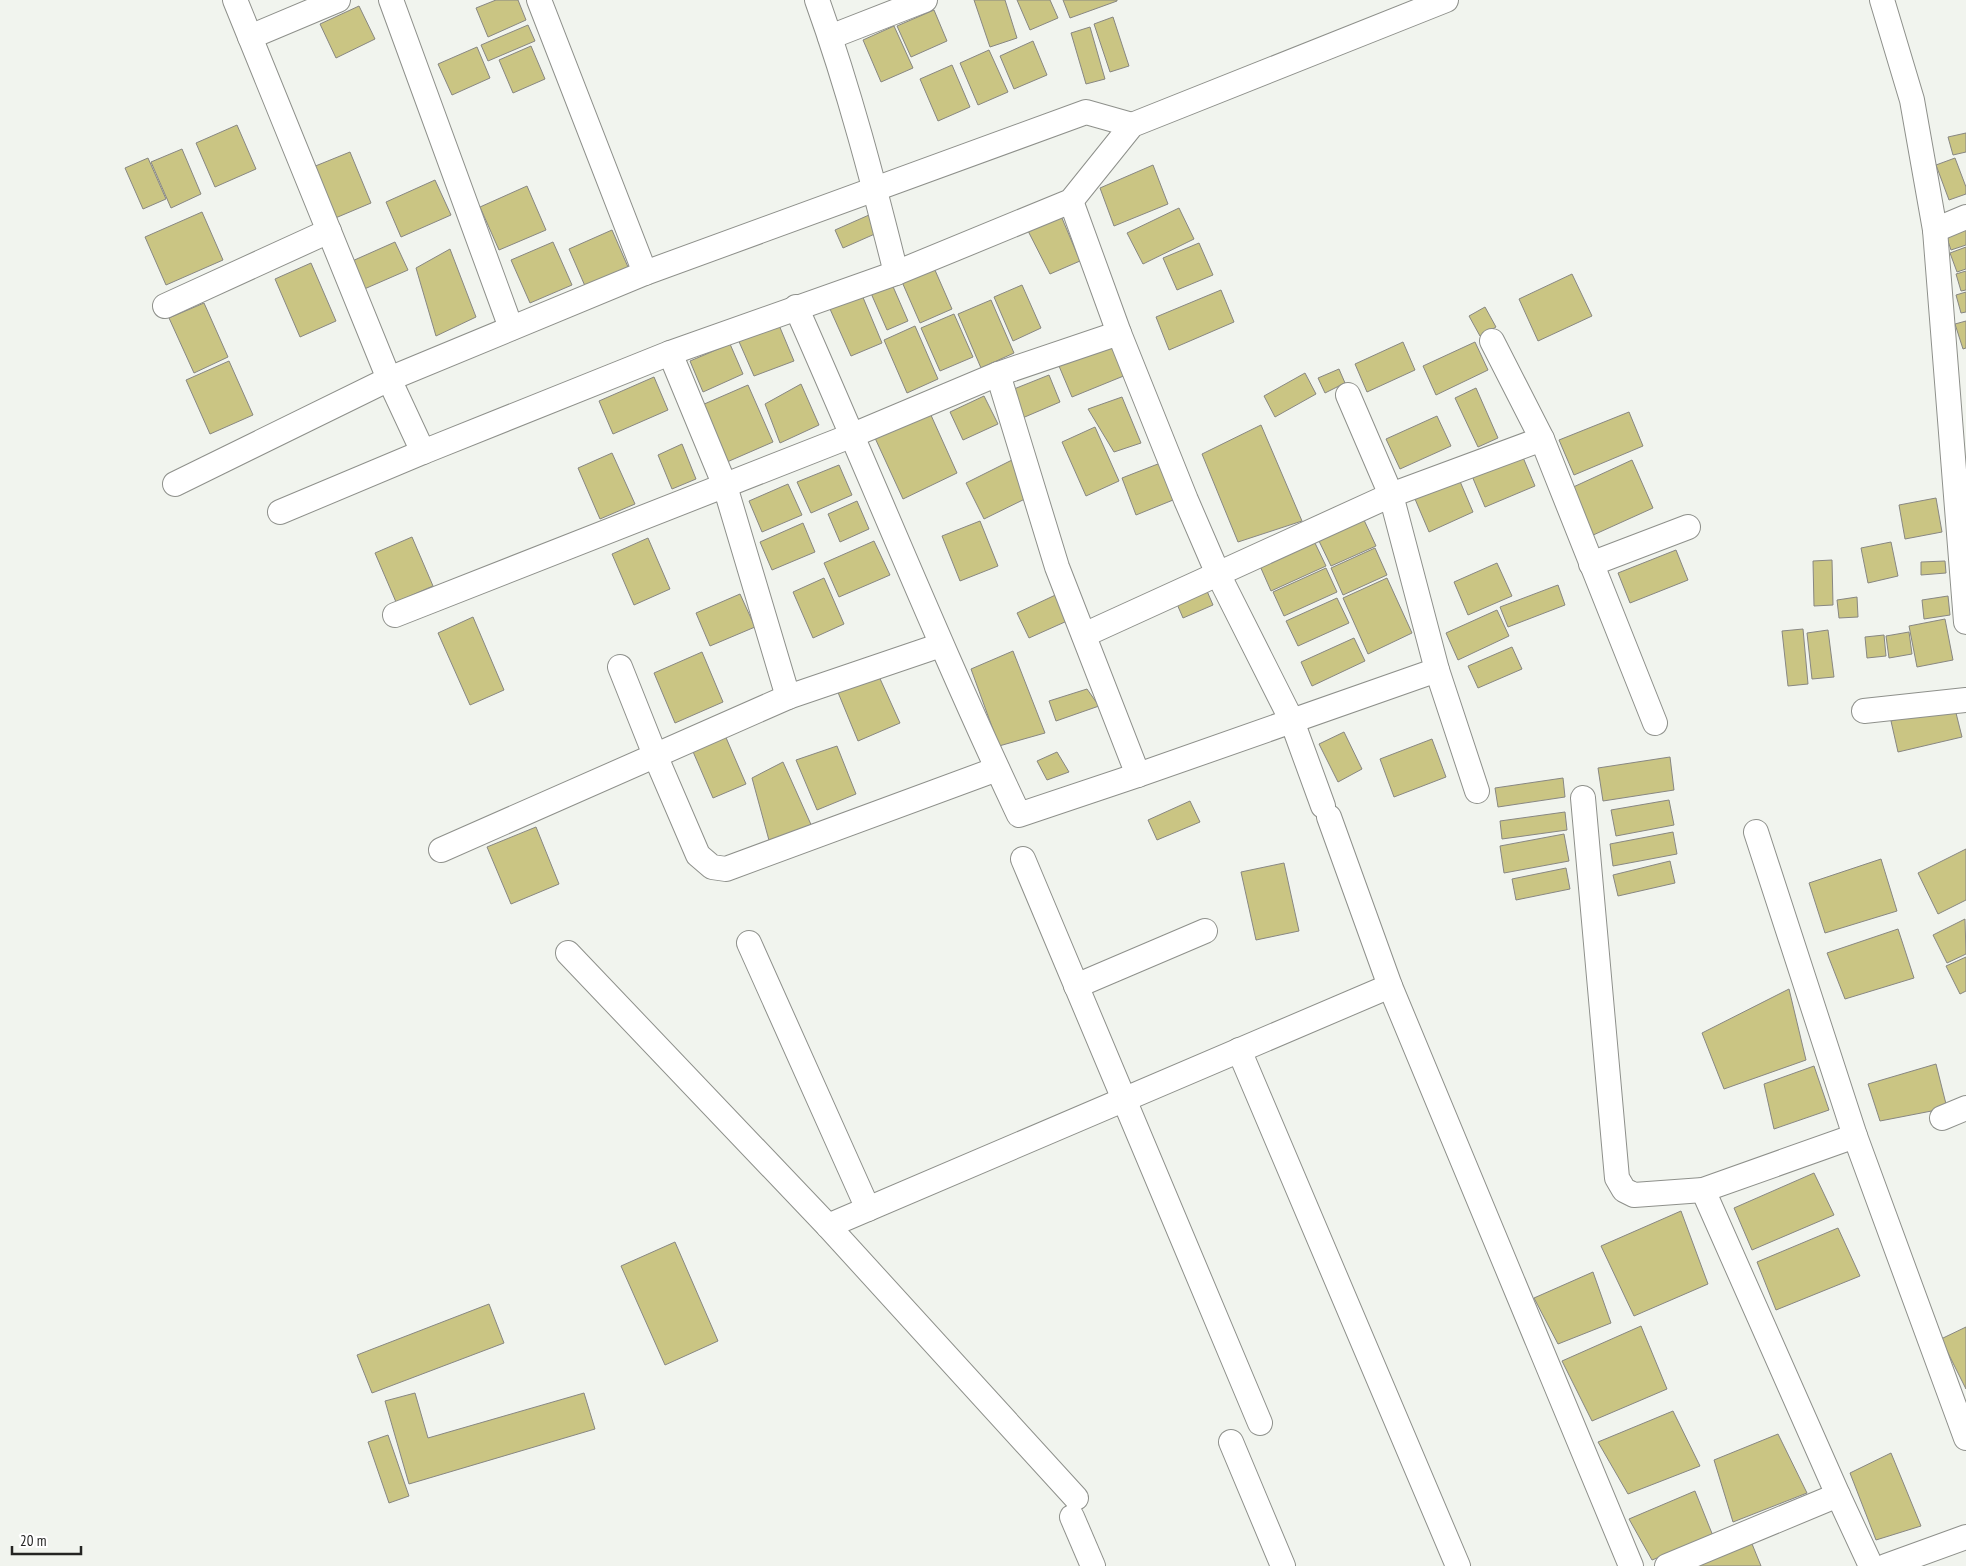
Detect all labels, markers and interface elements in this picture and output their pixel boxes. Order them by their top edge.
scale bar [12,1524,81,1556]
text: 20 m [20,1531,46,1550]

